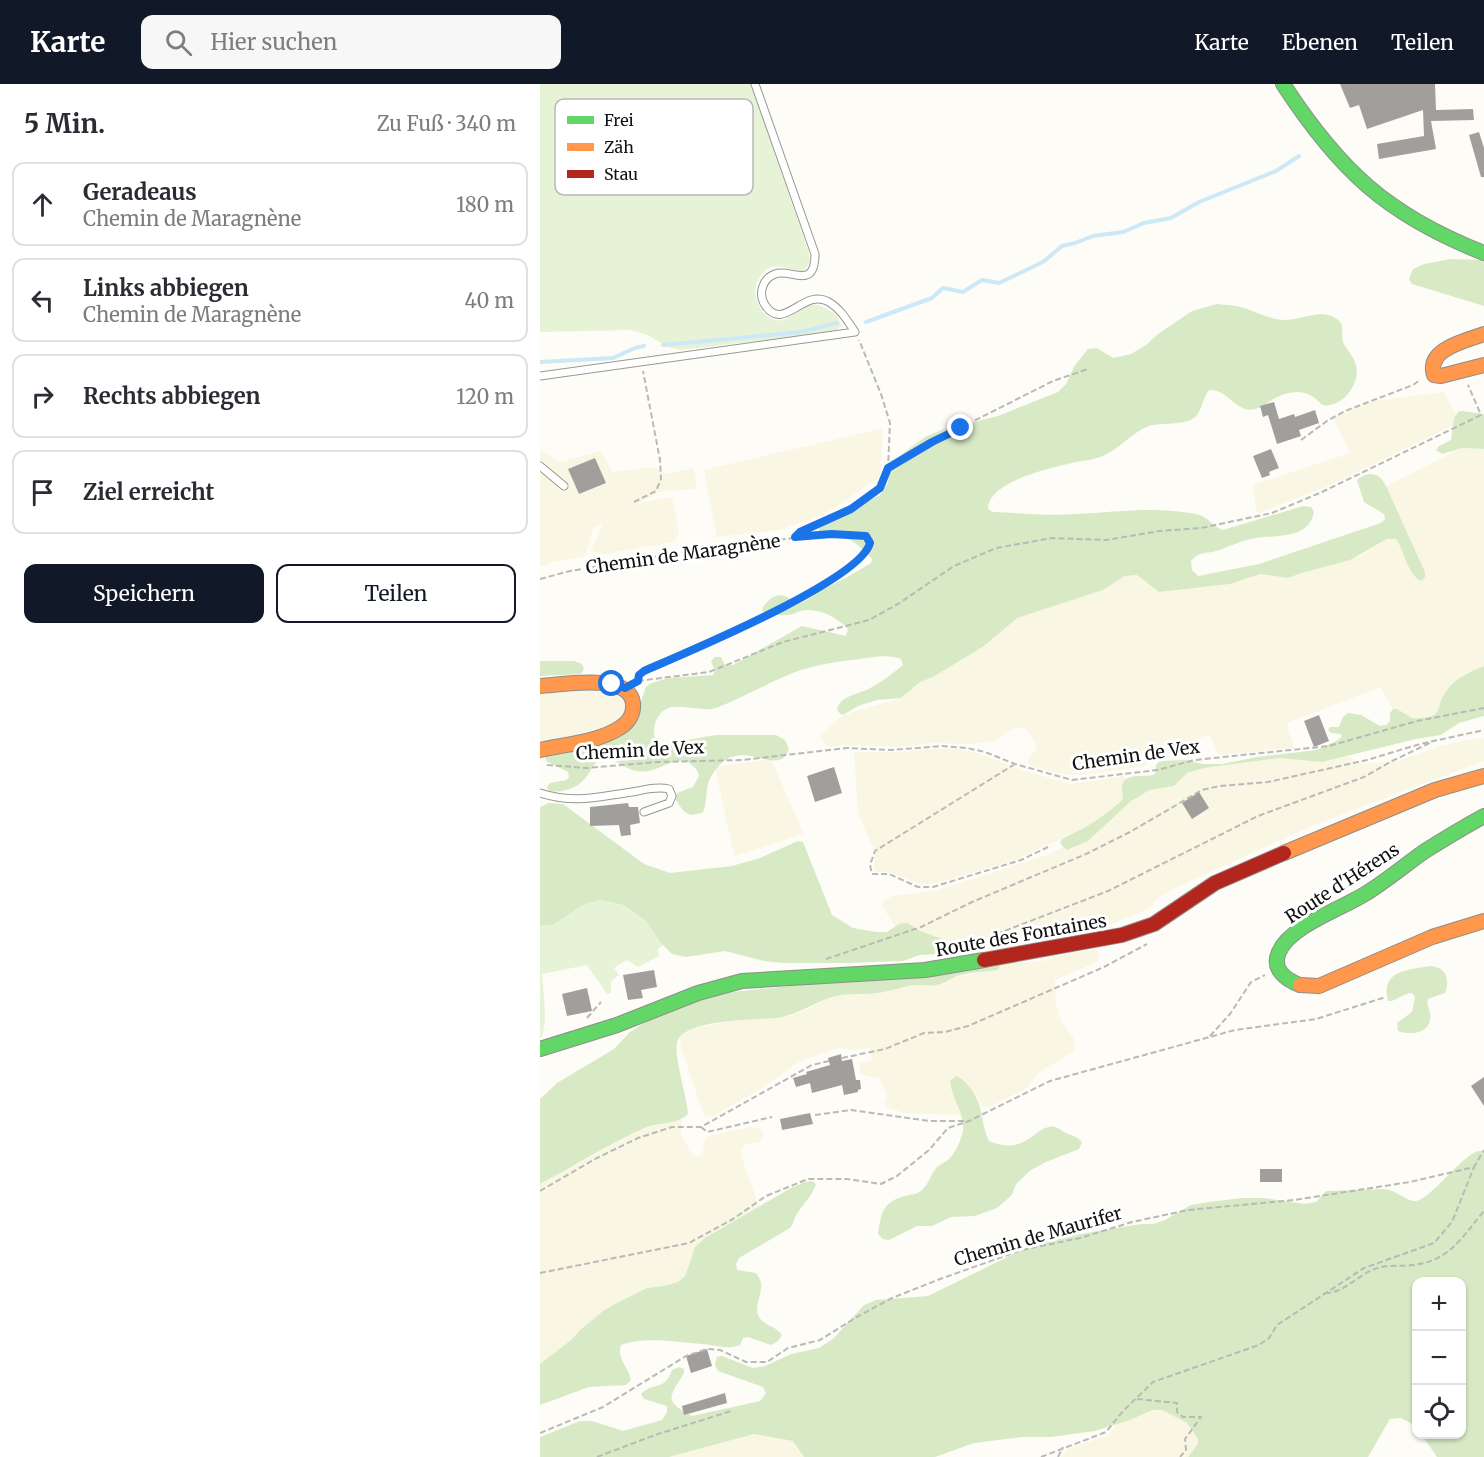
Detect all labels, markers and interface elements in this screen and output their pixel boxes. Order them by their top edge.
search box [141,15,561,69]
text: Karte [30,24,105,60]
icon: search [162,26,195,59]
text: Hier suchen [210,28,337,56]
text: Karte [1194,29,1249,56]
text: Ebenen [1282,29,1358,56]
text: Teilen [1391,29,1454,56]
legend [555,99,753,195]
text: 5 Min. [24,107,105,140]
text: Frei [604,110,634,130]
text: Zu Fuß · 340 m [377,111,516,136]
text: Zäh [604,137,634,157]
text: Stau [604,164,638,184]
text: Geradeaus [83,178,197,206]
icon: ahead [26,188,59,221]
text: 180 m [456,192,514,217]
text: Chemin de Maragnène [83,206,301,231]
text: Links abbiegen [83,274,249,302]
icon: left [26,284,59,317]
text: 40 m [464,288,514,313]
text: Chemin de Maragnène [83,302,301,327]
icon: right [26,380,59,413]
text: Rechts abbiegen [83,382,260,410]
text: 120 m [456,384,514,409]
route end [947,414,973,440]
icon: arrive [26,476,59,509]
text: Ziel erreicht [83,478,214,506]
street label: Chemin de Maragnène [584,529,782,579]
button: Speichern [24,564,264,623]
button: Teilen [276,564,516,623]
route start [598,670,624,696]
street label: Chemin de Vex [575,735,705,765]
street label: Chemin de Vex [1071,735,1202,775]
street label: Route d'Hérens [1281,838,1403,928]
street label: Route des Fontaines [934,909,1109,961]
street label: Chemin de Maurifer [951,1201,1125,1271]
map controls [1412,1277,1466,1439]
button: + [1412,1277,1466,1331]
button: − [1412,1331,1466,1385]
button: locate [1412,1385,1466,1439]

